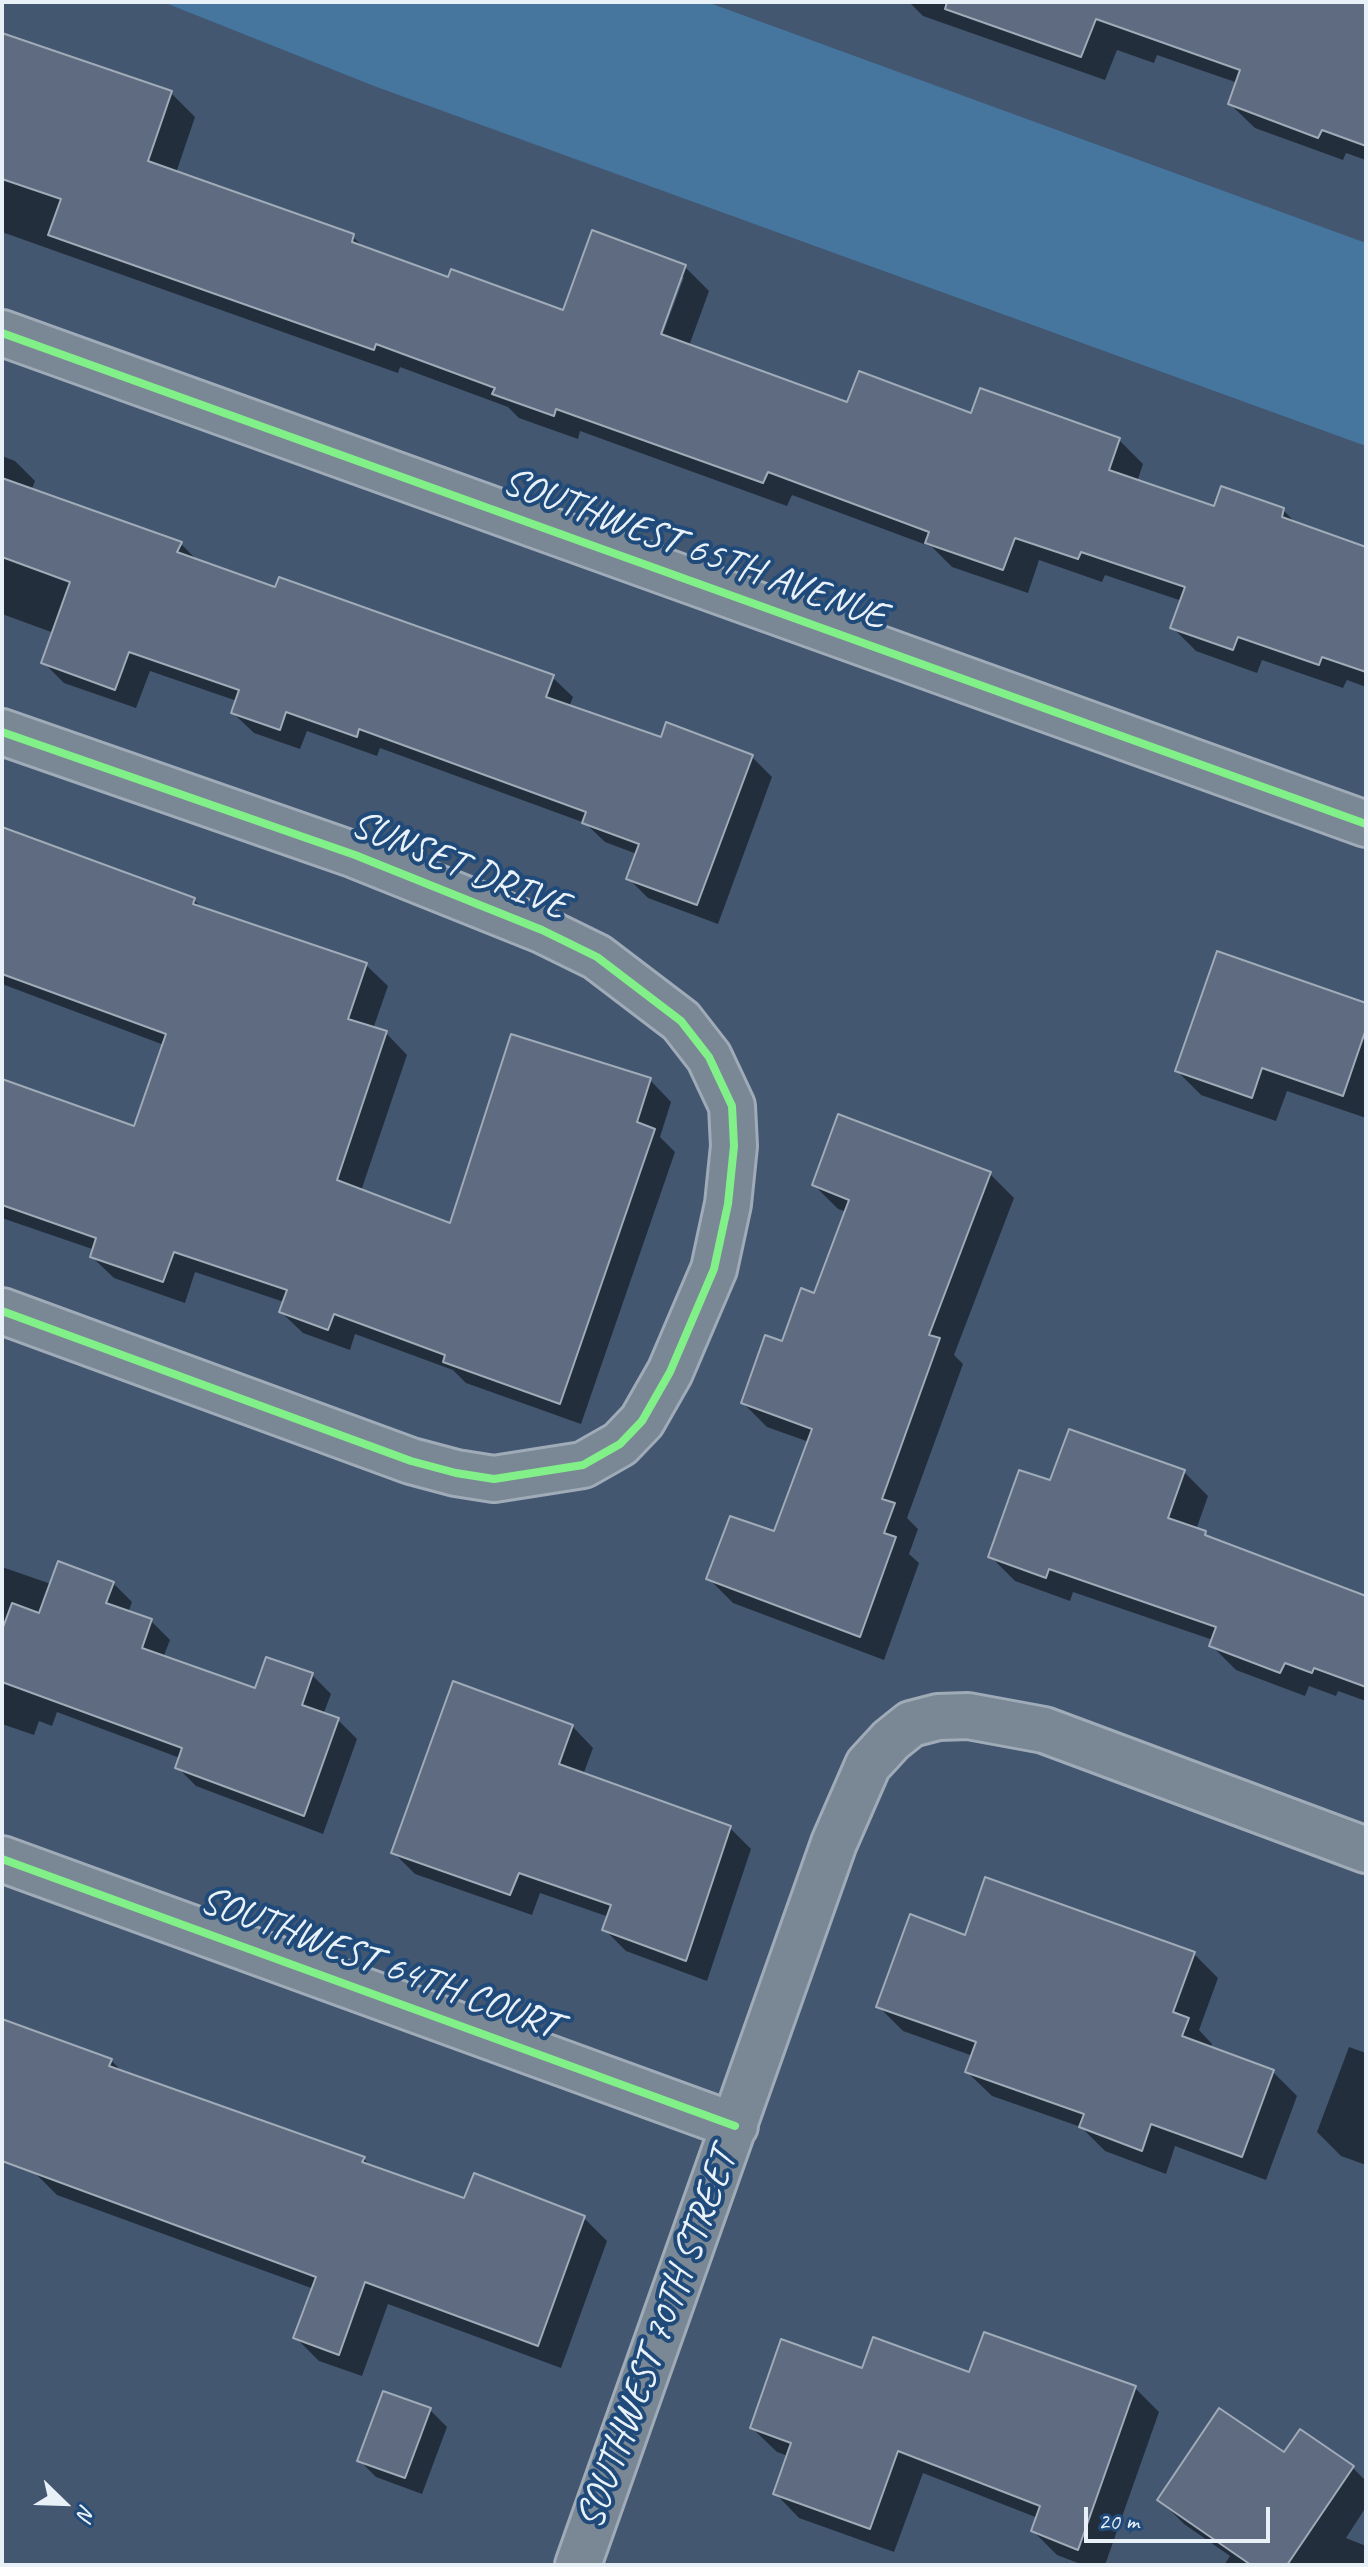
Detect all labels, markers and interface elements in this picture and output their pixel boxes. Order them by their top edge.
street label: SOUTHWEST 65TH AVENUE [496,458,892,642]
street label: SUNSET DRIVE [344,801,574,931]
street label: SOUTHWEST 64TH COURT [193,1877,565,2051]
street label: SOUTHWEST 70TH STREET [567,2142,749,2536]
north arrow [24,2463,104,2543]
scale bar [1088,2491,1274,2541]
text: N [71,2501,102,2524]
text: 20 m [1098,2506,1139,2536]

